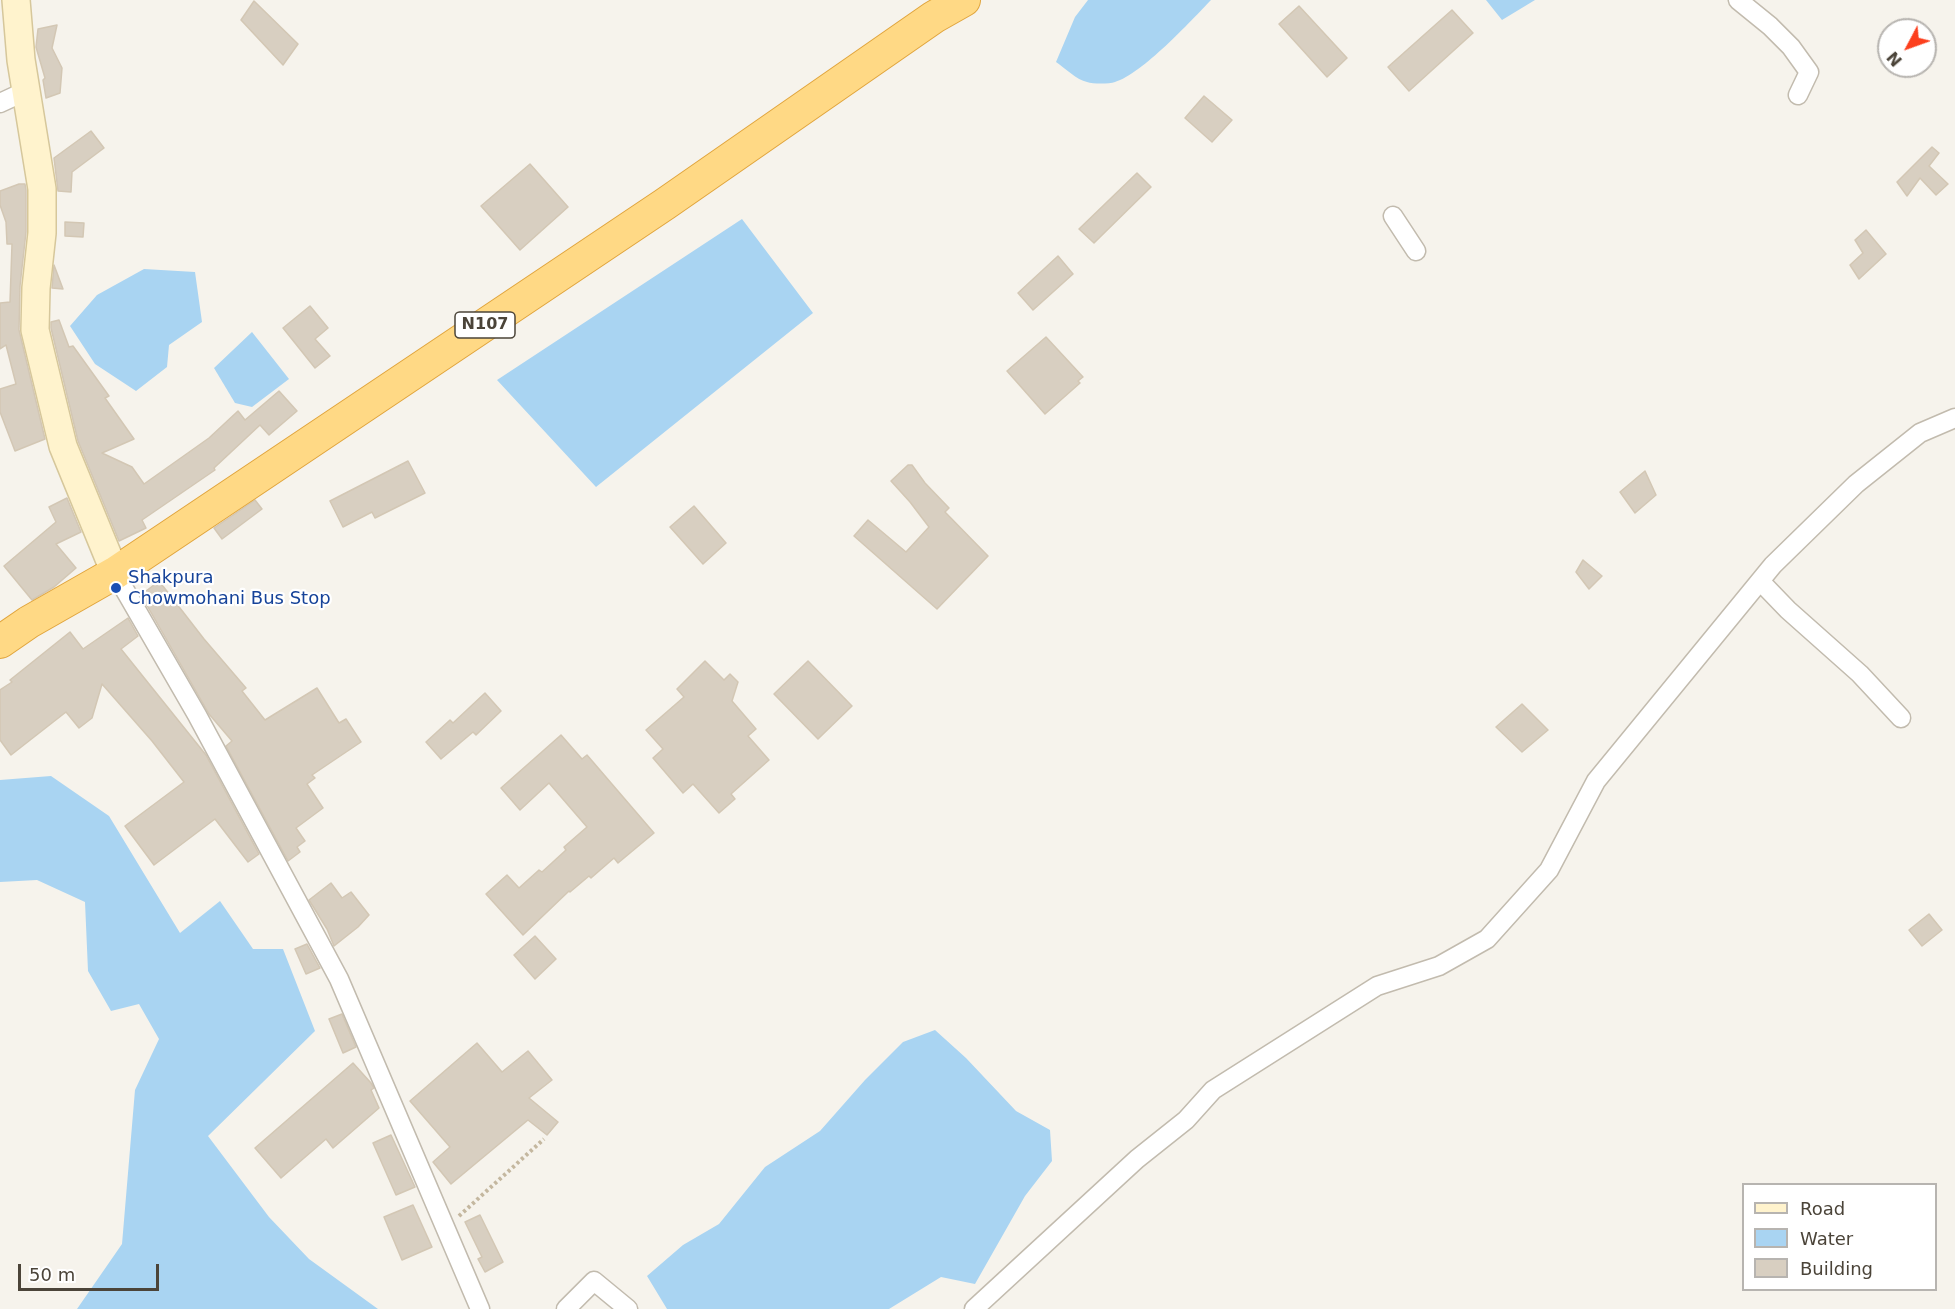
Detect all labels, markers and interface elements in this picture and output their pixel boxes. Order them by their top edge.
north arrow [1877,18,1937,78]
text: N [1883,48,1906,70]
road number: N107 [455,312,515,338]
place label: Shakpura Chowmohani Bus Stop [128,567,331,610]
marker: Shakpura Chowmohani Bus Stop [109,581,123,595]
legend [1742,1183,1937,1291]
text: Road [1800,1198,1845,1219]
text: Water [1800,1228,1853,1249]
scale bar [21,1252,162,1290]
text: Building [1800,1258,1873,1279]
text: 50 m [29,1264,75,1285]

